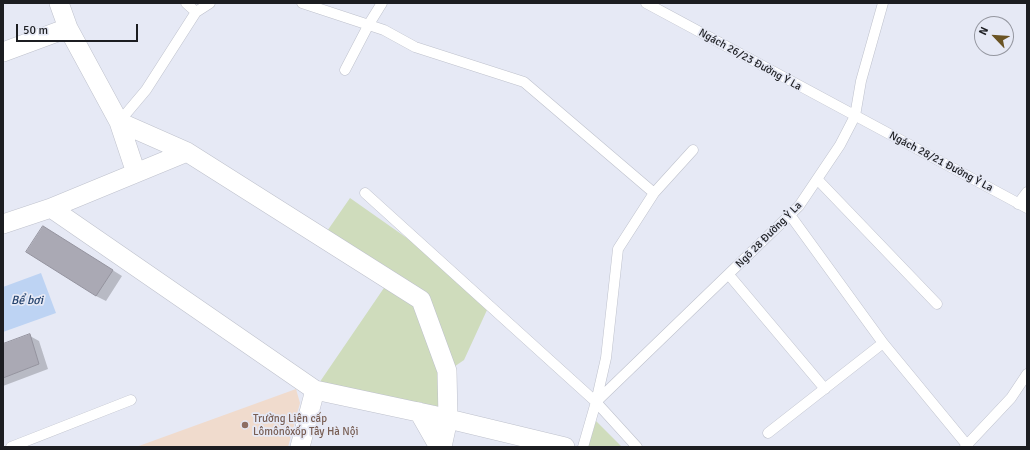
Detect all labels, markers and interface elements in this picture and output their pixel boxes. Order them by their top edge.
scale bar [18,16,140,42]
north arrow [974,16,1014,56]
text: 50 m [23,23,48,38]
text: N [976,25,991,37]
street label: Ngách 26/23 Đường Ỷ La [696,26,804,94]
street label: Ngách 28/21 Đường Ỷ La [887,129,995,195]
street label: Ngõ 28 Đường Ỷ La [733,199,805,271]
water label: Bể bơi [11,294,43,308]
place label: Trường Liên cấp Lômônôxốp Tây Hà Nội [253,412,358,438]
marker: Trường Liên cấp Lômônôxốp Tây Hà Nội [240,420,250,430]

